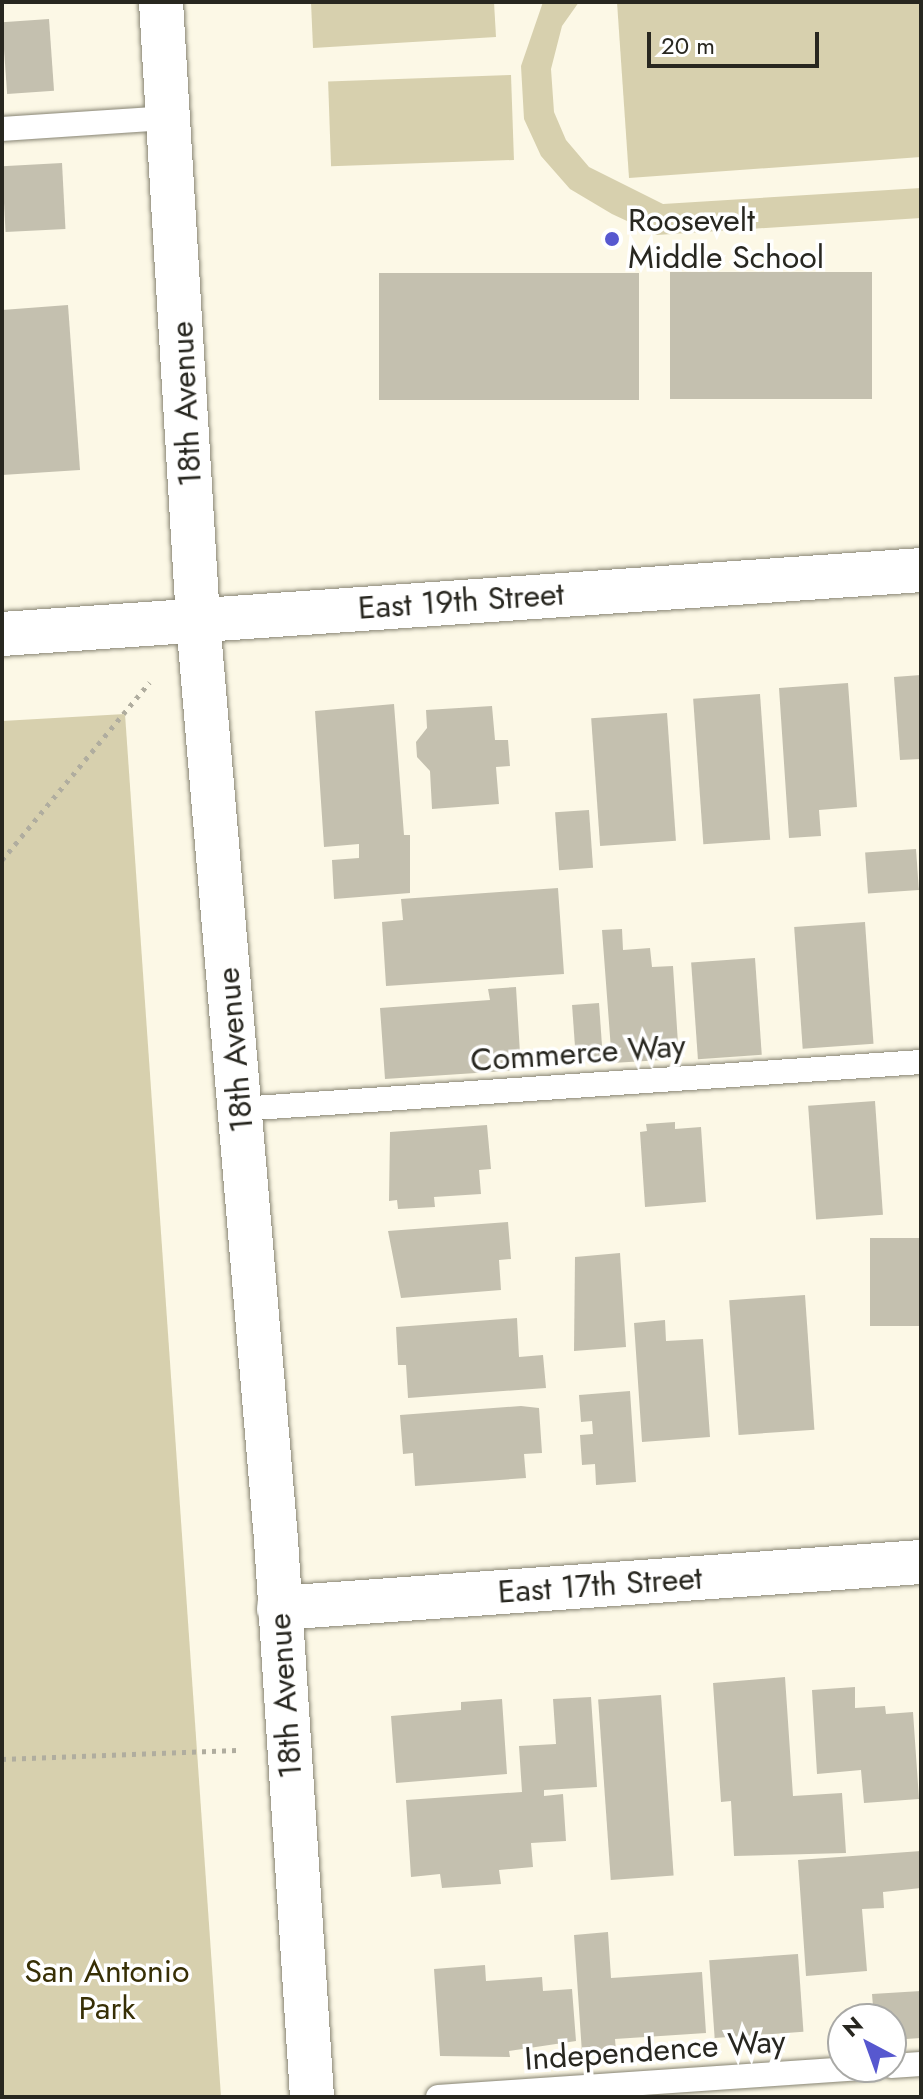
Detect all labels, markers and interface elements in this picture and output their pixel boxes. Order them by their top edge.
scale bar [651,16,823,66]
text: 20 m [661,28,715,63]
place label: Roosevelt Middle School [628,202,824,277]
marker: Roosevelt Middle School [603,230,621,248]
street label: 18th Avenue [162,320,210,488]
street label: East 19th Street [357,575,565,627]
street label: 18th Avenue [209,966,261,1134]
street label: Commerce Way [469,1026,687,1080]
street label: East 17th Street [497,1559,703,1611]
street label: 18th Avenue [260,1612,310,1780]
park label: San Antonio Park [25,1953,189,2028]
north arrow [827,2003,907,2083]
text: N [835,2009,870,2044]
street label: Independence Way [523,2022,787,2078]

